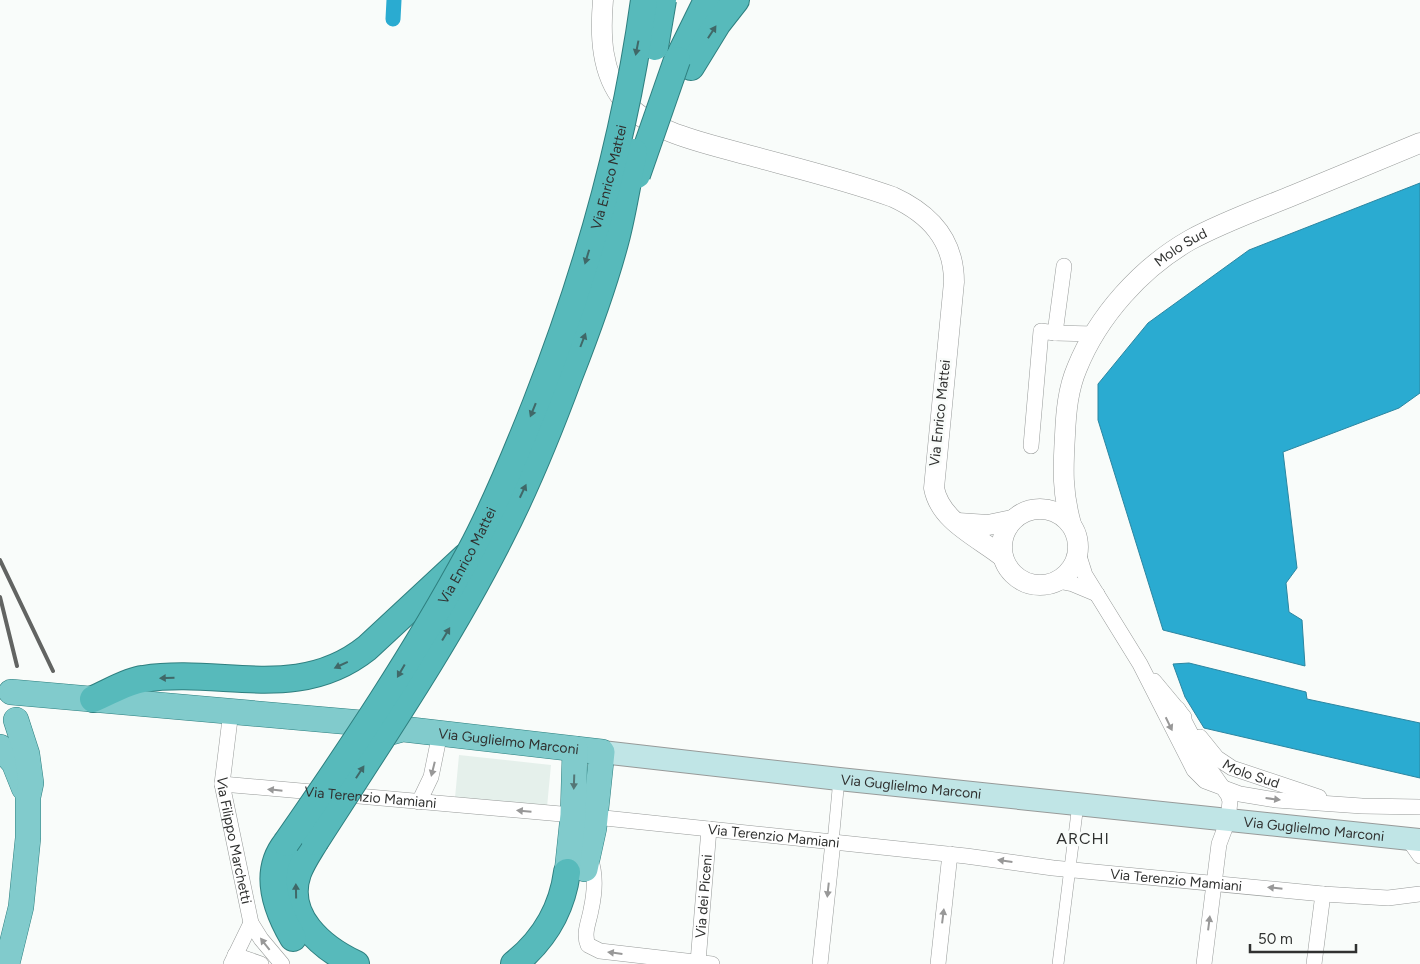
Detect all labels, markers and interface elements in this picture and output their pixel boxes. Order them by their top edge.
one-way arrow [707,26,716,39]
one-way arrow [632,41,640,57]
street label: Via Enrico Mattei [587,123,630,231]
street label: Molo Sud [1151,224,1210,270]
one-way arrow [583,250,591,265]
one-way arrow [580,333,588,347]
street label: Via Enrico Mattei [926,359,954,467]
one-way arrow [529,403,536,418]
one-way arrow [519,484,527,498]
street label: Via Enrico Mattei [434,504,500,607]
one-way arrow [442,627,451,640]
one-way arrow [334,661,348,669]
one-way arrow [397,664,406,677]
one-way arrow [158,674,174,682]
one-way arrow [1165,716,1173,731]
street label: Via Guglielmo Marconi [437,725,580,758]
street label: Molo Sud [1219,756,1282,792]
one-way arrow [429,761,437,776]
one-way arrow [355,765,365,778]
street label: Via Guglielmo Marconi [840,771,982,802]
one-way arrow [570,774,578,790]
street label: Via Filippo Marchetti [213,776,255,905]
street label: Via Terenzio Mamiani [304,783,437,811]
one-way arrow [267,786,283,794]
one-way arrow [1265,795,1281,803]
one-way arrow [516,806,532,814]
street label: Via Guglielmo Marconi [1243,813,1385,845]
street label: Via Terenzio Mamiani [707,820,840,851]
district label: ARCHI [1056,829,1110,848]
street label: Via dei Piceni [692,854,715,939]
one-way arrow [996,857,1012,865]
street label: Via Terenzio Mamiani [1109,865,1243,895]
one-way arrow [292,882,300,898]
one-way arrow [824,883,832,899]
one-way arrow [1266,884,1282,892]
one-way arrow [939,907,947,923]
one-way arrow [1205,915,1213,931]
scale bar [1250,922,1356,954]
text: 50 m [1258,930,1293,948]
one-way arrow [260,938,271,951]
one-way arrow [607,949,623,957]

